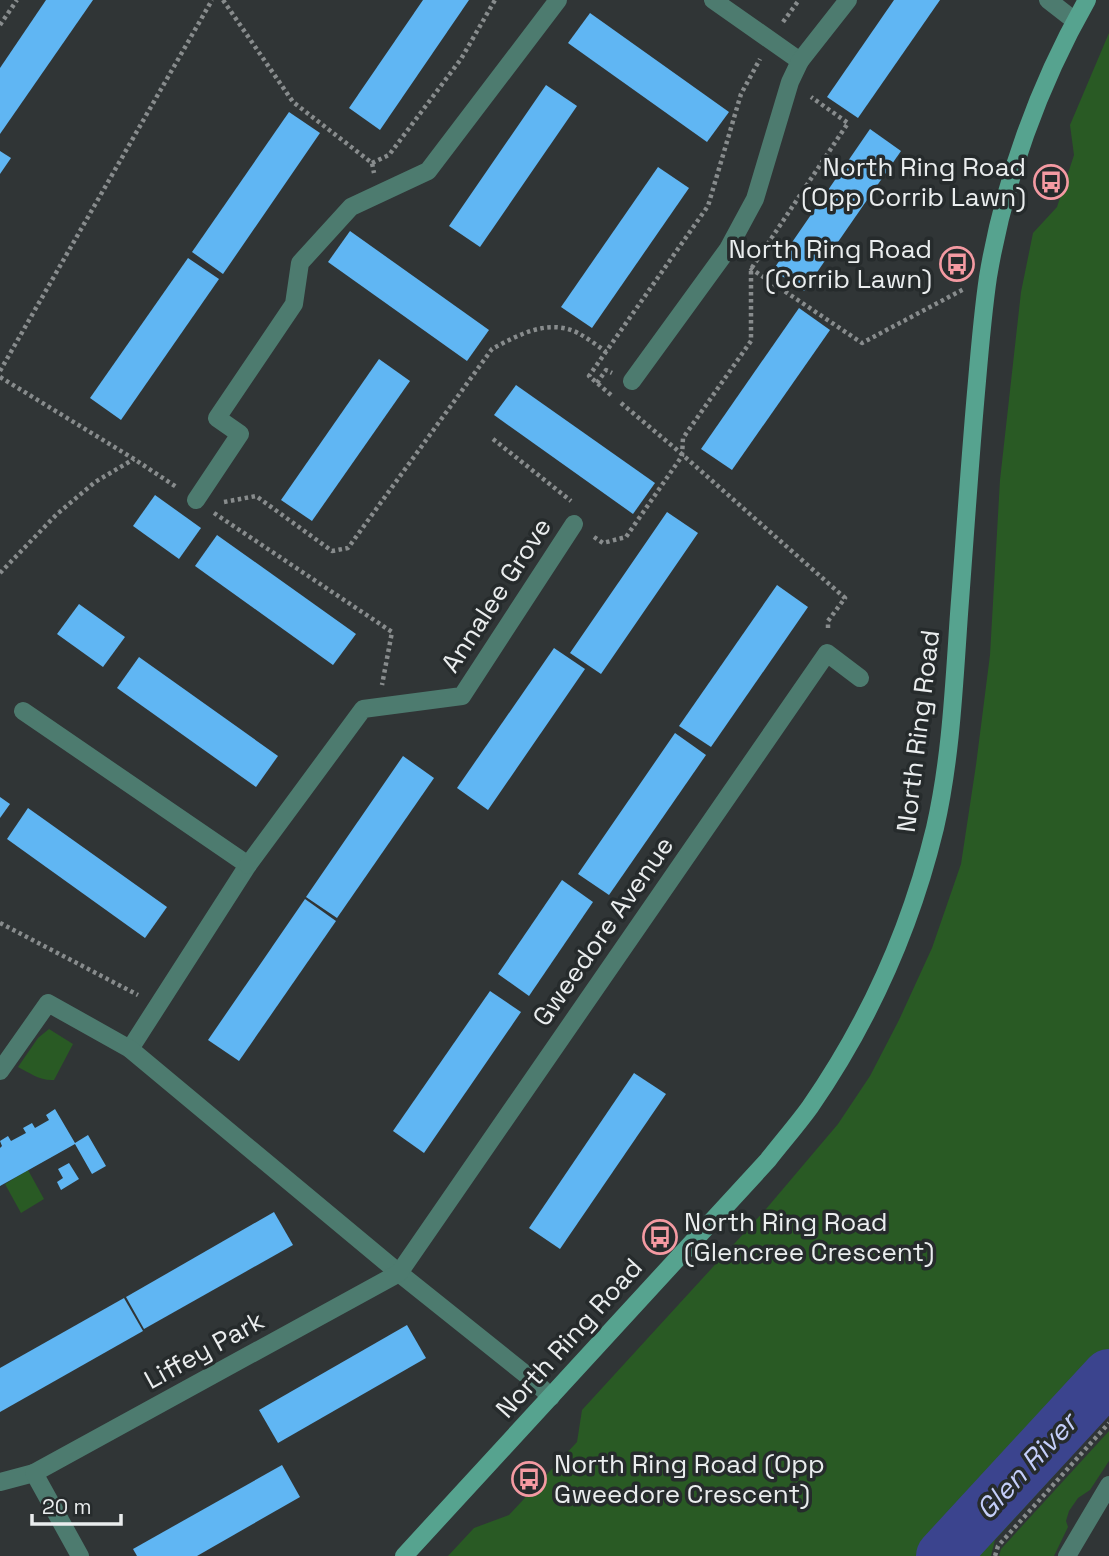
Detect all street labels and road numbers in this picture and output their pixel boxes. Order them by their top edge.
street label: Annalee Grove [433,511,559,679]
street label: North Ring Road [889,628,947,834]
street label: Gweedore Avenue [525,829,681,1033]
street label: North Ring Road [488,1251,650,1425]
street label: Liffey Park [138,1303,270,1397]

